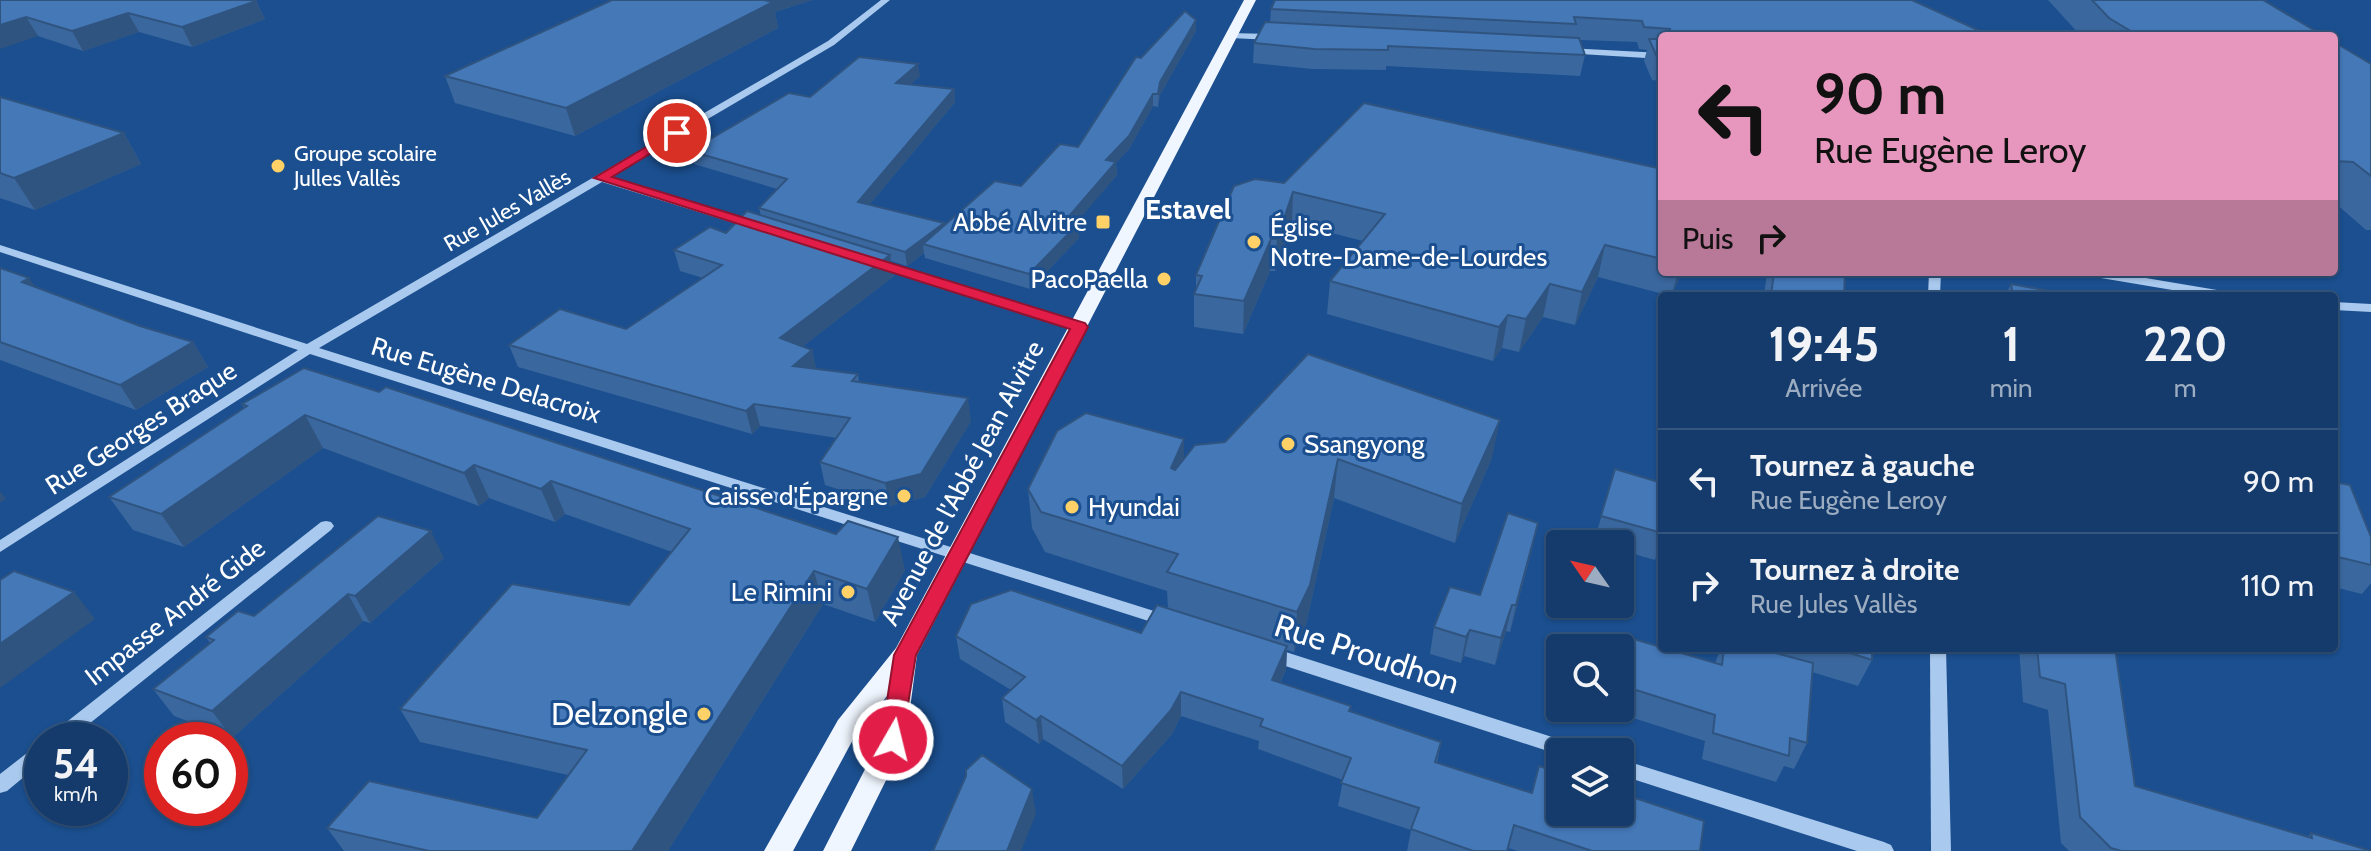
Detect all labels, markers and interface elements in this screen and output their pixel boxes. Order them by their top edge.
text: 90 m [1814,60,1946,128]
icon: left [1682,64,1786,168]
pin [643,99,711,167]
icon: arrive [655,111,699,155]
text: Rue Eugène Leroy [1814,128,2086,172]
place label: Groupe scolaire Julles Vallès [293,140,437,192]
marker: Groupe scolaire Julles Vallès [269,157,287,175]
street label: Rue Jules Vallès [439,163,575,258]
district label: Estavel [1145,192,1231,226]
place label: Abbé Alvitre [953,206,1087,238]
place label: Église Notre-Dame-de-Lourdes [1270,211,1547,273]
marker: Abbé Alvitre [1094,213,1112,231]
icon: right [1749,216,1793,260]
text: Puis [1682,220,1733,257]
marker: Église Notre-Dame-de-Lourdes [1245,233,1263,251]
place label: PacoPaella [1031,263,1149,295]
marker: PacoPaella [1155,270,1173,288]
text: 19:45 [1768,315,1879,373]
text: 1 [2002,315,2020,373]
text: 220 [2143,315,2228,373]
street label: Rue Eugène Delacroix [367,330,605,430]
street label: Avenue de l'Abbé Jean Alvitre [873,335,1051,631]
street label: Rue Georges Braque [39,354,243,502]
text: Arrivée [1785,372,1862,404]
text: min [1990,372,2033,404]
text: m [2174,372,2197,404]
place label: Ssangyong [1304,428,1425,460]
marker: Ssangyong [1279,435,1297,453]
text: Tournez à gauche [1750,447,1975,484]
icon: left [1682,459,1726,503]
text: 90 m [2243,463,2314,500]
place label: Caisse d'Épargne [704,480,888,512]
text: Rue Eugène Leroy [1750,484,1947,516]
marker: Caisse d'Épargne [895,487,913,505]
place label: Hyundai [1088,491,1180,523]
marker: Hyundai [1063,498,1081,516]
north arrow [1546,530,1634,618]
map controls [1546,530,1634,826]
street label: Impasse André Gide [79,532,271,692]
text: Tournez à droite [1750,551,1959,588]
icon: right [1682,563,1726,607]
text: 110 m [2240,567,2314,604]
place label: Le Rimini [731,576,832,608]
marker: Le Rimini [839,583,857,601]
text: Rue Jules Vallès [1750,588,1918,620]
street label: Rue Proudhon [1270,605,1464,702]
button: search [1546,634,1634,722]
place label: Delzongle [551,694,688,733]
position arrow [851,698,935,782]
marker: Delzongle [695,705,713,723]
speed limit sign: 60 [144,722,248,826]
button: layers [1546,738,1634,826]
text: 54 [53,739,99,788]
text: km/h [54,782,98,806]

